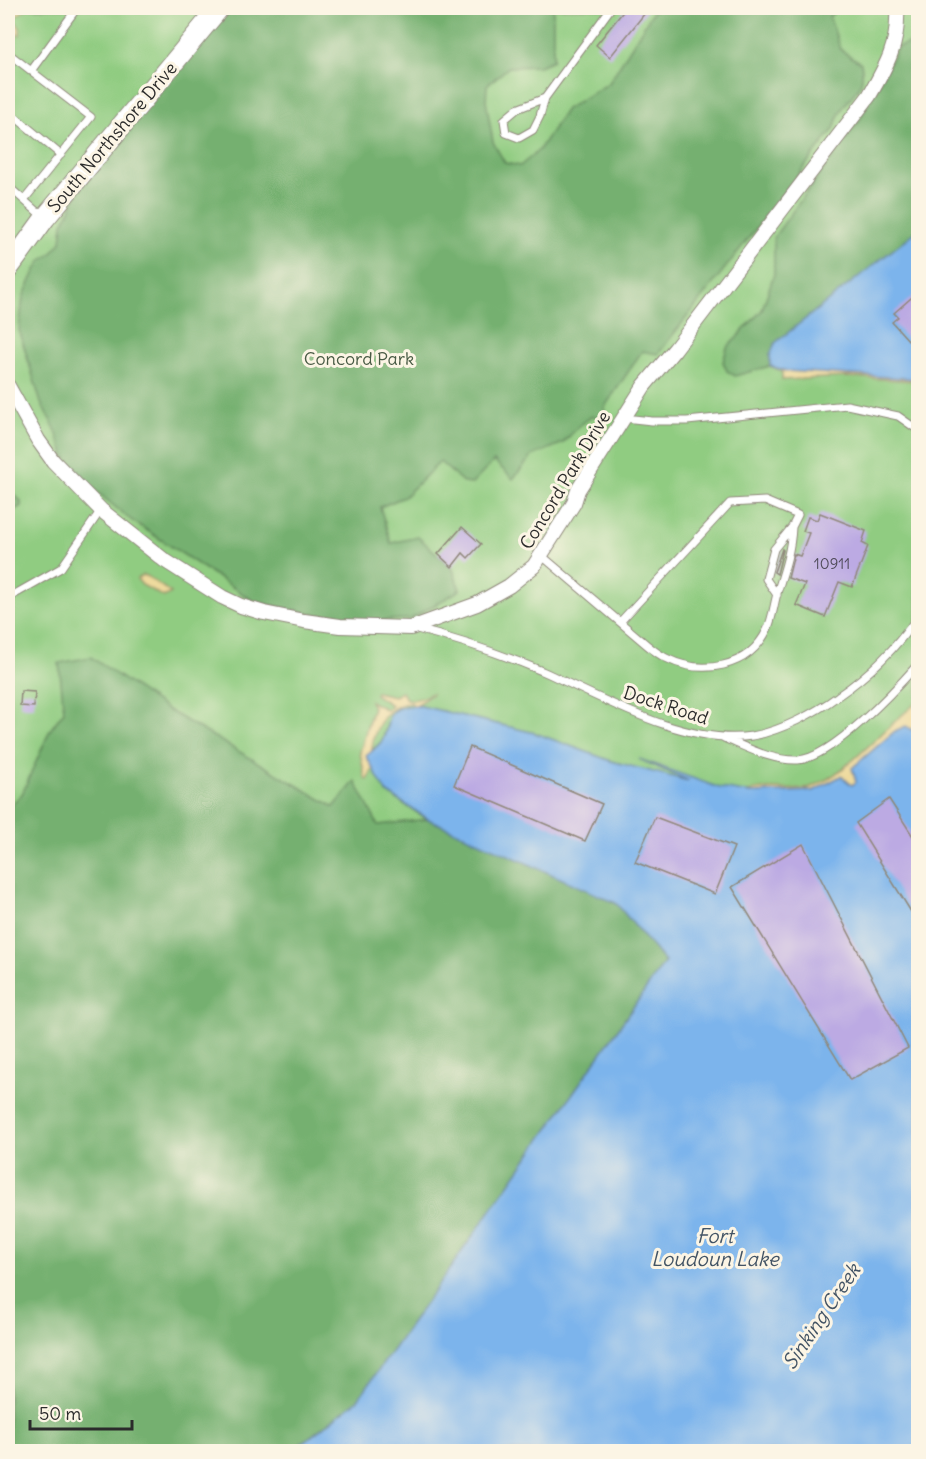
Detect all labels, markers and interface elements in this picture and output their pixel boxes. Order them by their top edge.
street label: South Northshore Drive [42,57,182,217]
park label: Concord Park [304,347,414,370]
street label: Concord Park Drive [515,407,615,553]
house number: 10911 [814,554,850,573]
street label: Dock Road [621,681,712,730]
water label: Fort Loudoun Lake [651,1223,780,1271]
water label: Sinking Creek [777,1257,866,1373]
scale bar [30,1393,132,1431]
text: 50 m [39,1402,81,1425]

